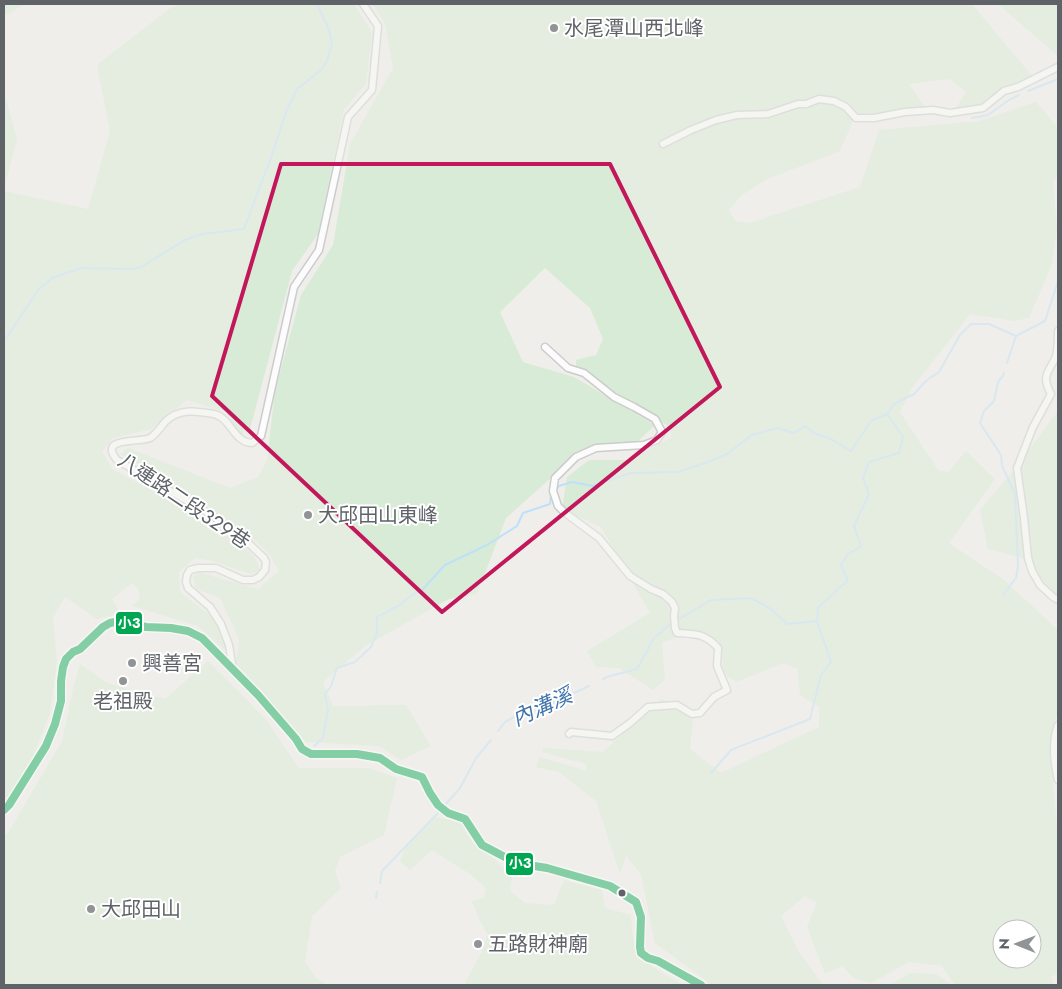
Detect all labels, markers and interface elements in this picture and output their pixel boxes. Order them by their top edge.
place label: 水尾潭山西北峰 [564,14,704,43]
marker: 水尾潭山西北峰 [548,22,560,34]
street label: 八連路二段329巷 [112,446,256,556]
place label: 大邱田山東峰 [318,501,438,530]
marker: 大邱田山東峰 [302,509,314,521]
line badge: 小3 [115,611,143,635]
text: 小3 [118,613,141,633]
place label: 興善宮 [142,649,202,678]
marker: 興善宮 [126,657,138,669]
marker: 老祖殿 [117,675,129,687]
water label: 內溝溪 [507,679,580,734]
place label: 老祖殿 [93,687,153,716]
line badge: 小3 [505,852,534,876]
text: 小3 [509,853,532,873]
unlabelled marker [617,888,627,898]
place label: 大邱田山 [101,895,181,924]
marker: 大邱田山 [85,903,97,915]
north arrow [992,919,1042,969]
place label: 五路財神廟 [488,930,588,959]
marker: 五路財神廟 [472,938,484,950]
text: N [994,938,1014,950]

